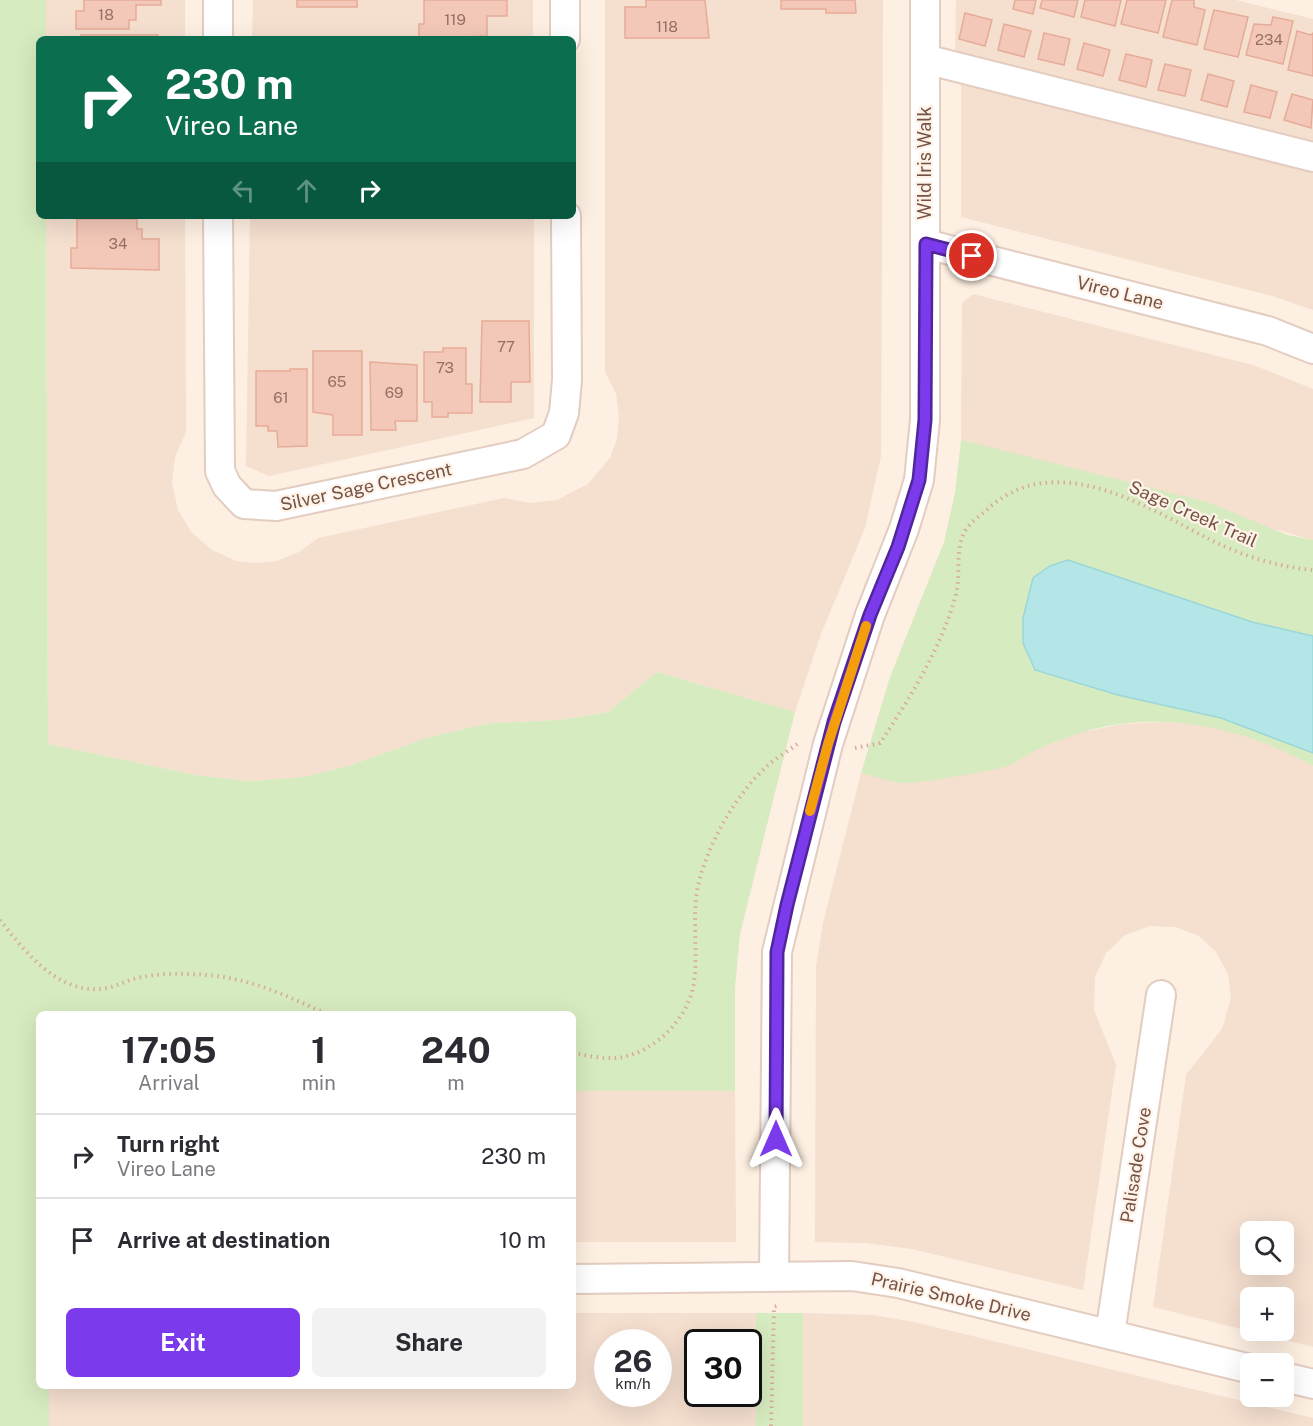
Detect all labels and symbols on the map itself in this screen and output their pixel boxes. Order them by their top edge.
house number: 18 [98,6,114,23]
house number: 119 [444,11,466,28]
house number: 118 [656,18,678,35]
house number: 234 [1255,31,1283,48]
street label: Wild Iris Walk [914,106,935,220]
pin [946,230,997,281]
house number: 34 [109,235,127,252]
street label: Vireo Lane [1074,272,1166,313]
house number: 77 [497,338,515,355]
house number: 73 [436,359,454,376]
house number: 65 [328,373,346,390]
house number: 69 [385,384,403,401]
house number: 61 [273,389,289,406]
street label: Silver Sage Crescent [278,458,454,515]
street label: Sage Creek Trail [1126,476,1261,551]
street label: Palisade Cove [1116,1106,1155,1224]
position arrow [744,1107,808,1171]
street label: Prairie Smoke Drive [869,1268,1033,1325]
speed limit sign: 30 [684,1329,762,1407]

